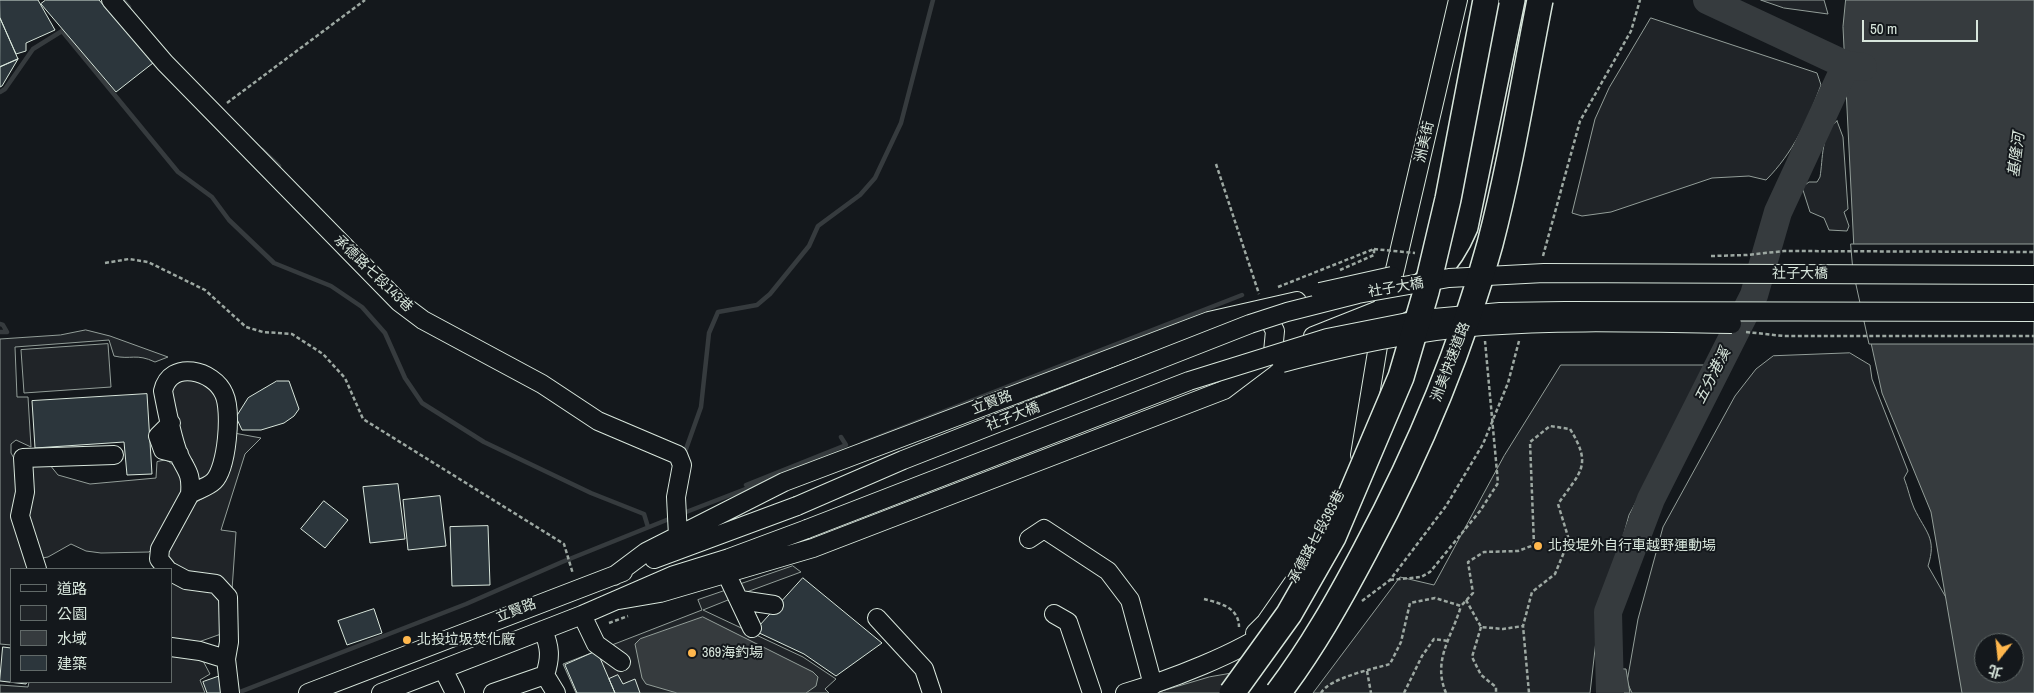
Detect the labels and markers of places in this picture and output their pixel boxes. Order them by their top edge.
place label: 北投堤外自行車越野運動場 [1548,538,1716,554]
marker: 北投堤外自行車越野運動場 [1532,540,1544,552]
place label: 北投垃圾焚化廠 [417,632,515,648]
marker: 北投垃圾焚化廠 [401,634,413,646]
place label: 369海釣場 [702,645,763,661]
marker: 369海釣場 [686,647,698,659]

